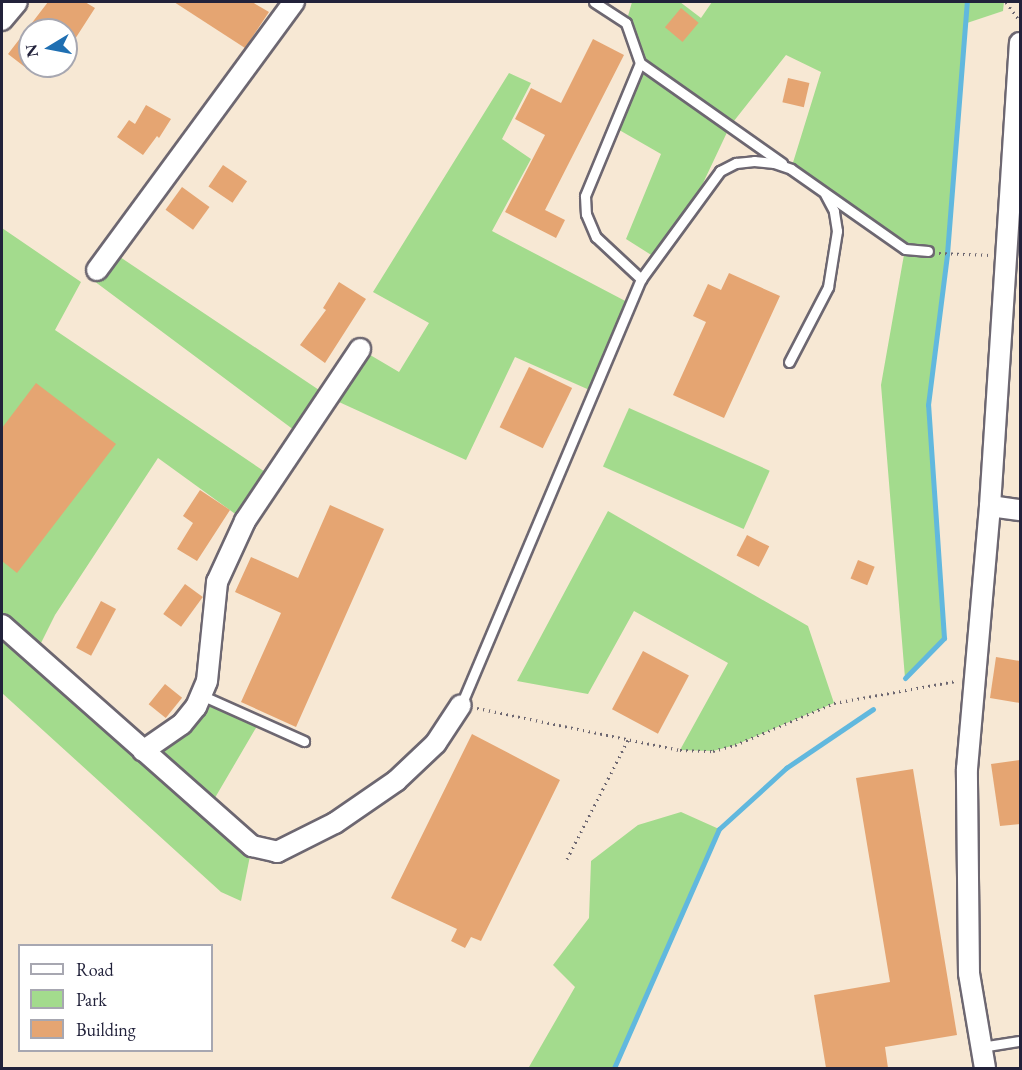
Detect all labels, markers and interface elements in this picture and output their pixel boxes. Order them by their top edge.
north arrow [18,18,78,78]
text: N [20,43,43,59]
legend [18,944,213,1052]
text: Road [76,958,114,981]
text: Park [76,988,107,1011]
text: Building [76,1018,136,1041]

